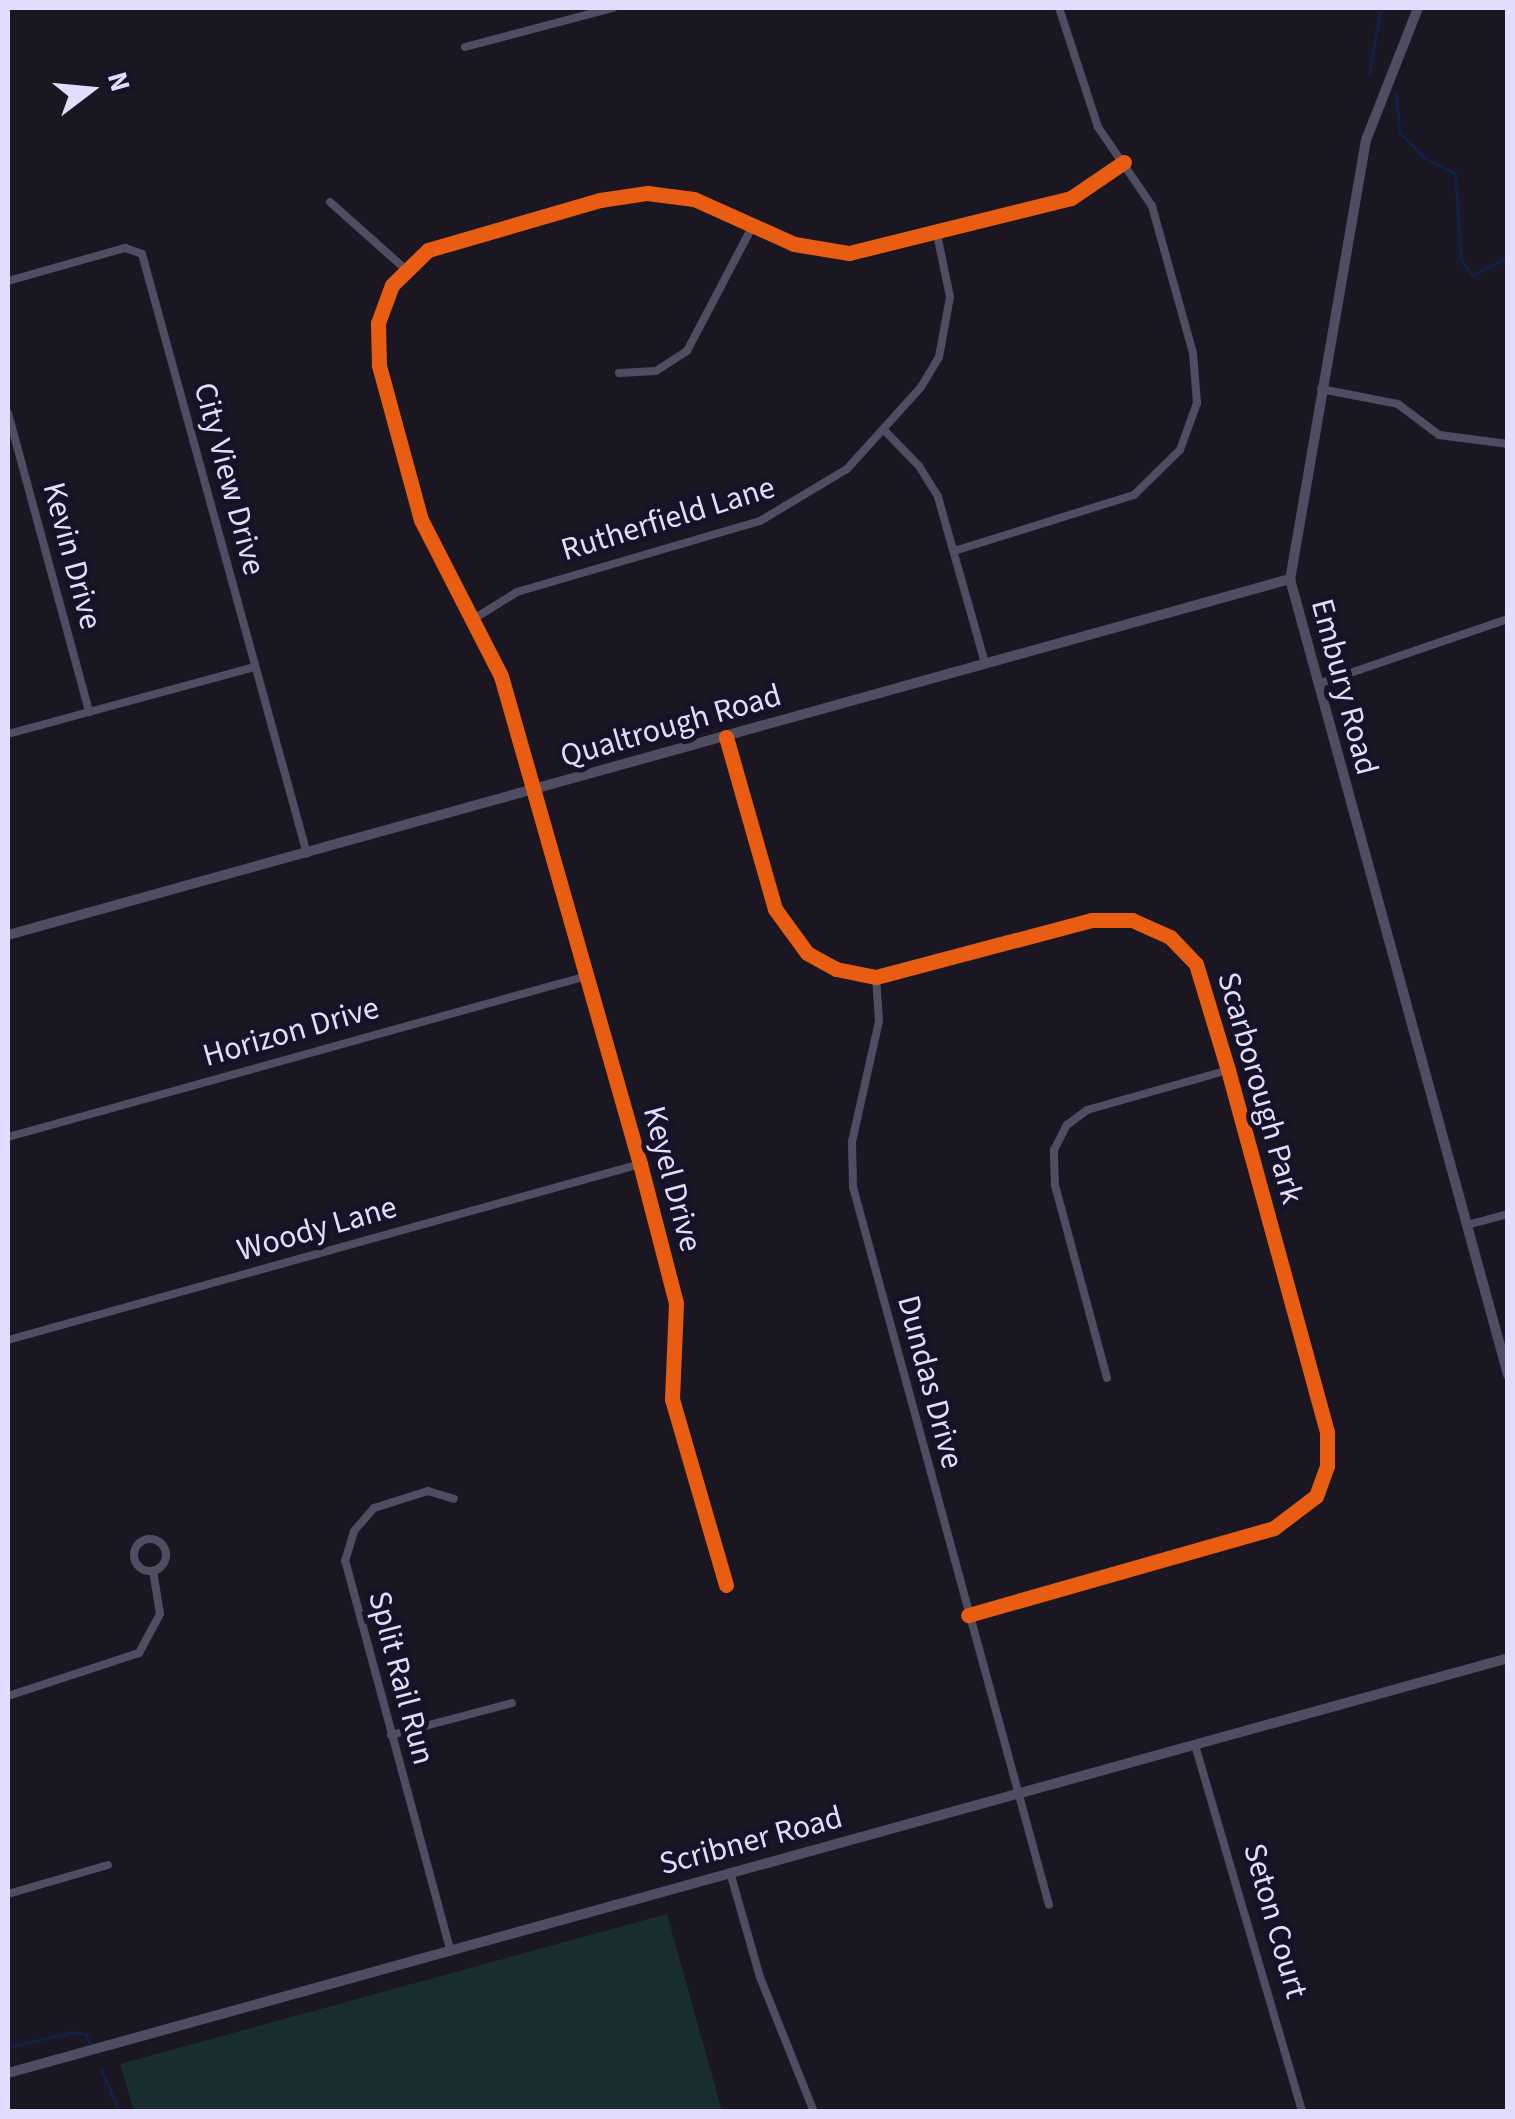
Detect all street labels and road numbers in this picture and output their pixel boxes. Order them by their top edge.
street label: City View Drive [185,379,273,579]
street label: Rutherfield Lane [557,468,779,570]
street label: Kevin Drive [34,478,110,634]
street label: Embury Road [1302,595,1386,779]
street label: Qualtrough Road [556,676,786,776]
street label: Scarborough Park [1209,968,1311,1208]
street label: Horizon Drive [199,989,383,1075]
street label: Keyel Drive [634,1102,710,1256]
street label: Woody Lane [233,1188,401,1270]
street label: Dundas Drive [888,1291,972,1473]
street label: Split Rail Run [359,1587,443,1769]
street label: Scribner Road [655,1798,847,1884]
street label: Seton Court [1235,1839,1315,2003]

